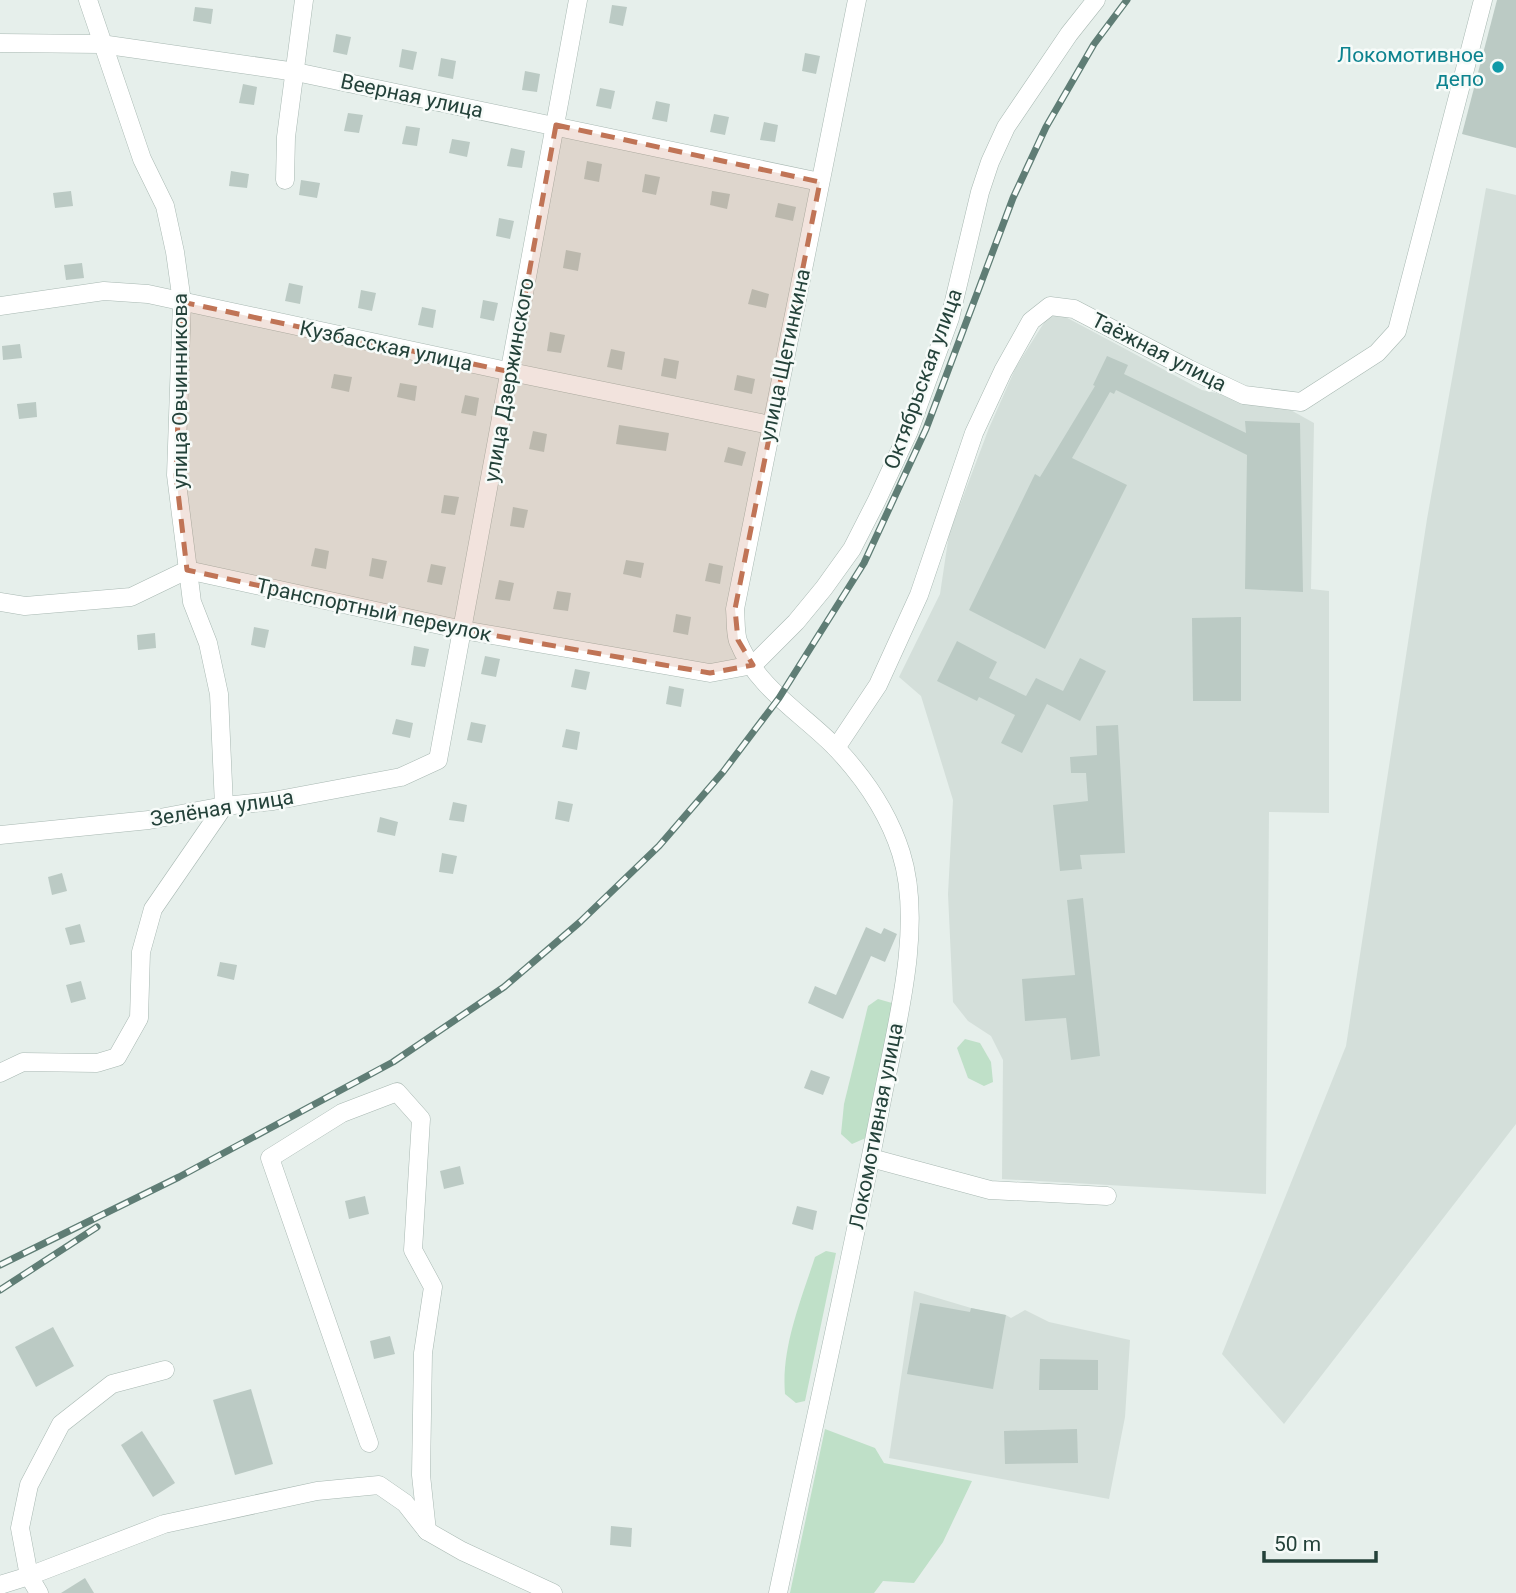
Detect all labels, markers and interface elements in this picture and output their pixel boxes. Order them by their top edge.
place label: Локомотивное депо [1337,43,1484,91]
marker: Локомотивное депо [1490,59,1506,75]
street label: Веерная улица [339,69,485,123]
street label: улица Щетинкина [755,267,815,443]
street label: улица Дзержинского [479,276,539,484]
street label: Октябрьская улица [879,286,967,472]
street label: улица Овчинникова [168,293,192,489]
street label: Таёжная улица [1088,308,1230,396]
street label: Кузбасская улица [297,316,475,376]
street label: Транспортный переулок [254,573,494,647]
street label: Зелёная улица [149,785,295,831]
street label: Локомотивная улица [844,1021,908,1231]
scale bar [1264,1520,1376,1564]
text: 50 m [1274,1532,1321,1556]

